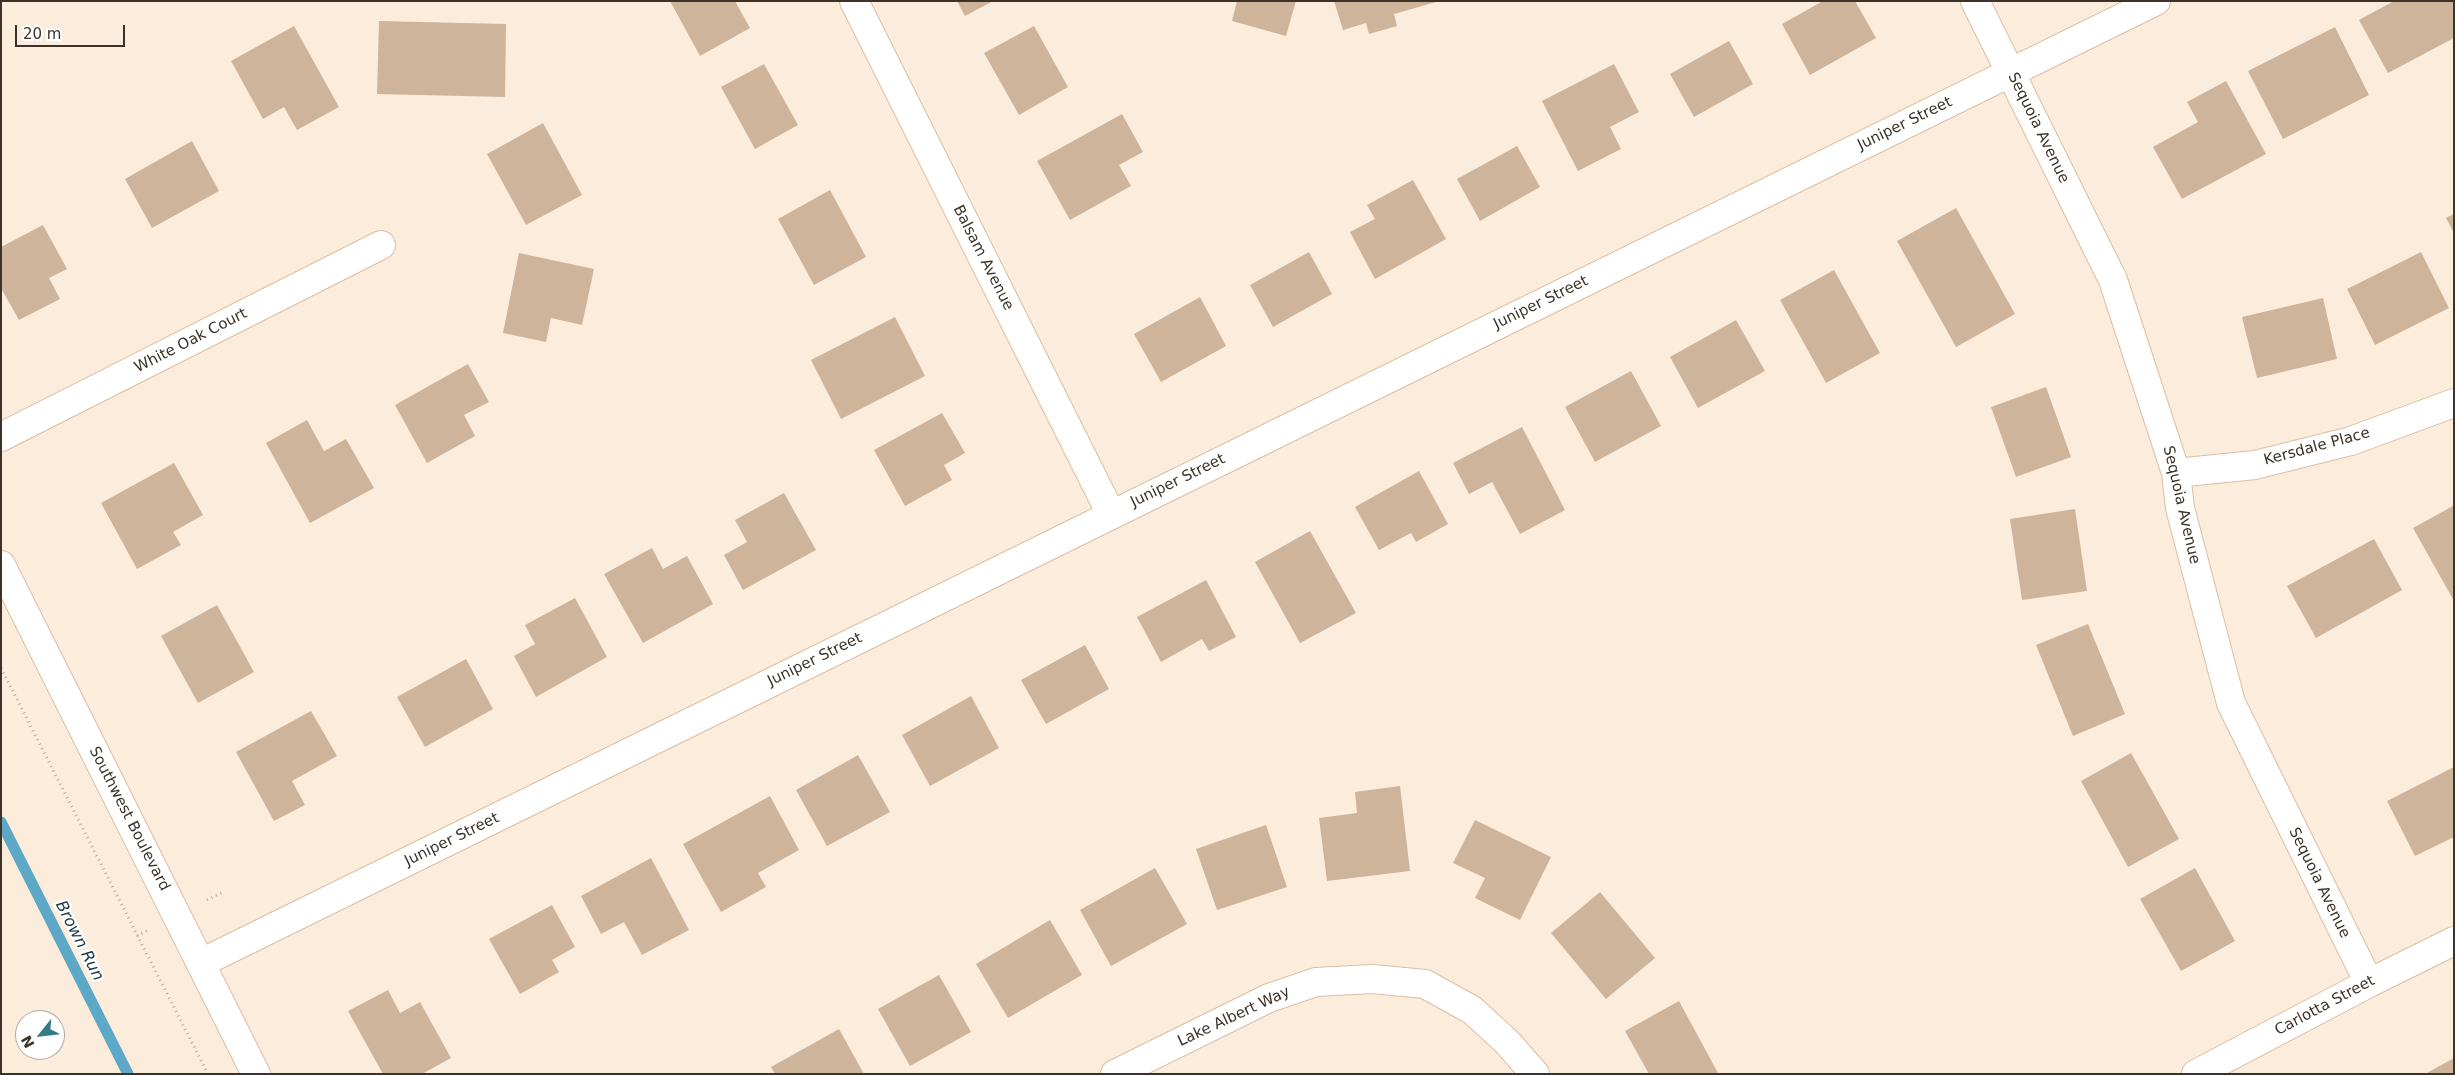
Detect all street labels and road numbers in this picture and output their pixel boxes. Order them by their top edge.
street label: Sequoia Avenue [2003,70,2073,186]
street label: Juniper Street [1855,93,1955,155]
street label: Balsam Avenue [949,202,1017,314]
street label: Juniper Street [1491,272,1591,334]
street label: White Oak Court [132,305,250,377]
street label: Kersdale Place [2262,424,2372,470]
street label: Sequoia Avenue [2159,444,2203,566]
street label: Juniper Street [1128,450,1228,512]
street label: Juniper Street [765,629,865,691]
street label: Southwest Boulevard [85,744,173,894]
street label: Juniper Street [402,809,502,871]
street label: Sequoia Avenue [2284,825,2354,941]
street label: Carlotta Street [2272,972,2378,1040]
street label: Lake Albert Way [1175,983,1293,1051]

